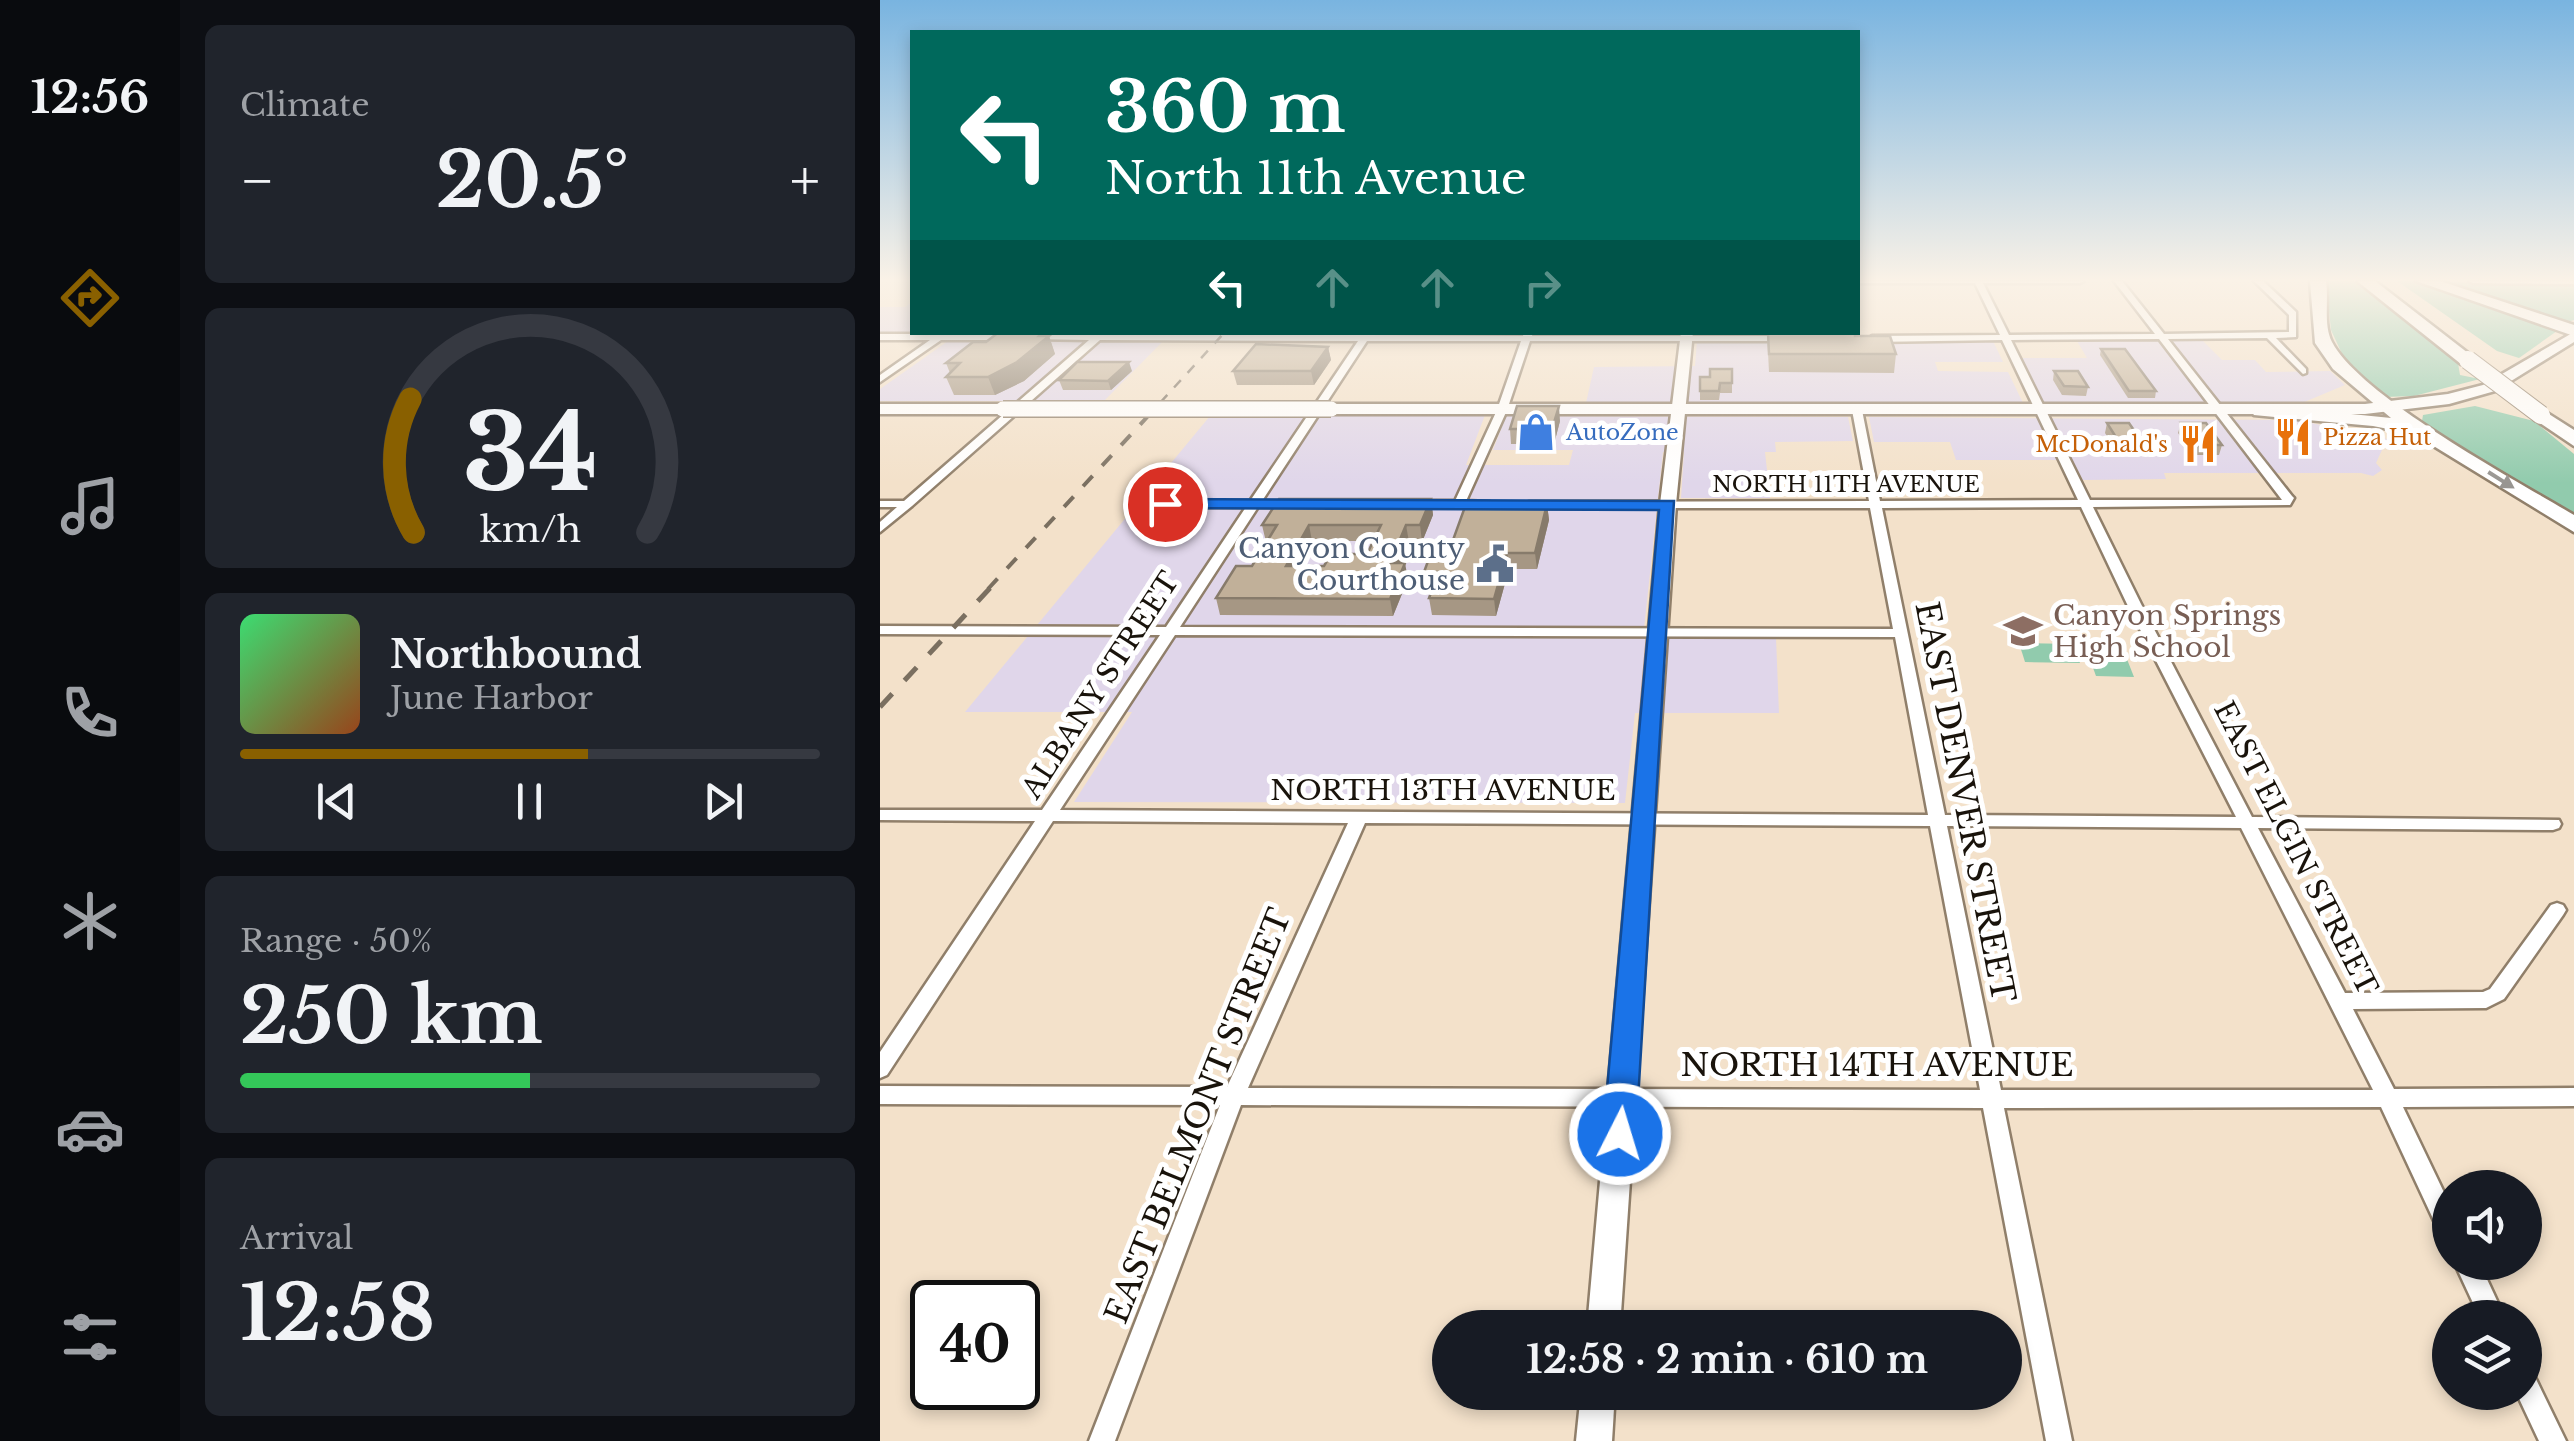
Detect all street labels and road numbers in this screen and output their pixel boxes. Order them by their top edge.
street label: NORTH 11TH AVENUE [1712,471,1980,498]
street label: ALBANY STREET [1014,565,1187,806]
street label: EAST DENVER STREET [1906,598,2024,1006]
street label: EAST ELGIN STREET [2206,695,2385,1001]
street label: NORTH 13TH AVENUE [1270,773,1616,808]
street label: EAST BELMONT STREET [1096,903,1300,1329]
street label: NORTH 14TH AVENUE [1681,1045,2074,1085]

